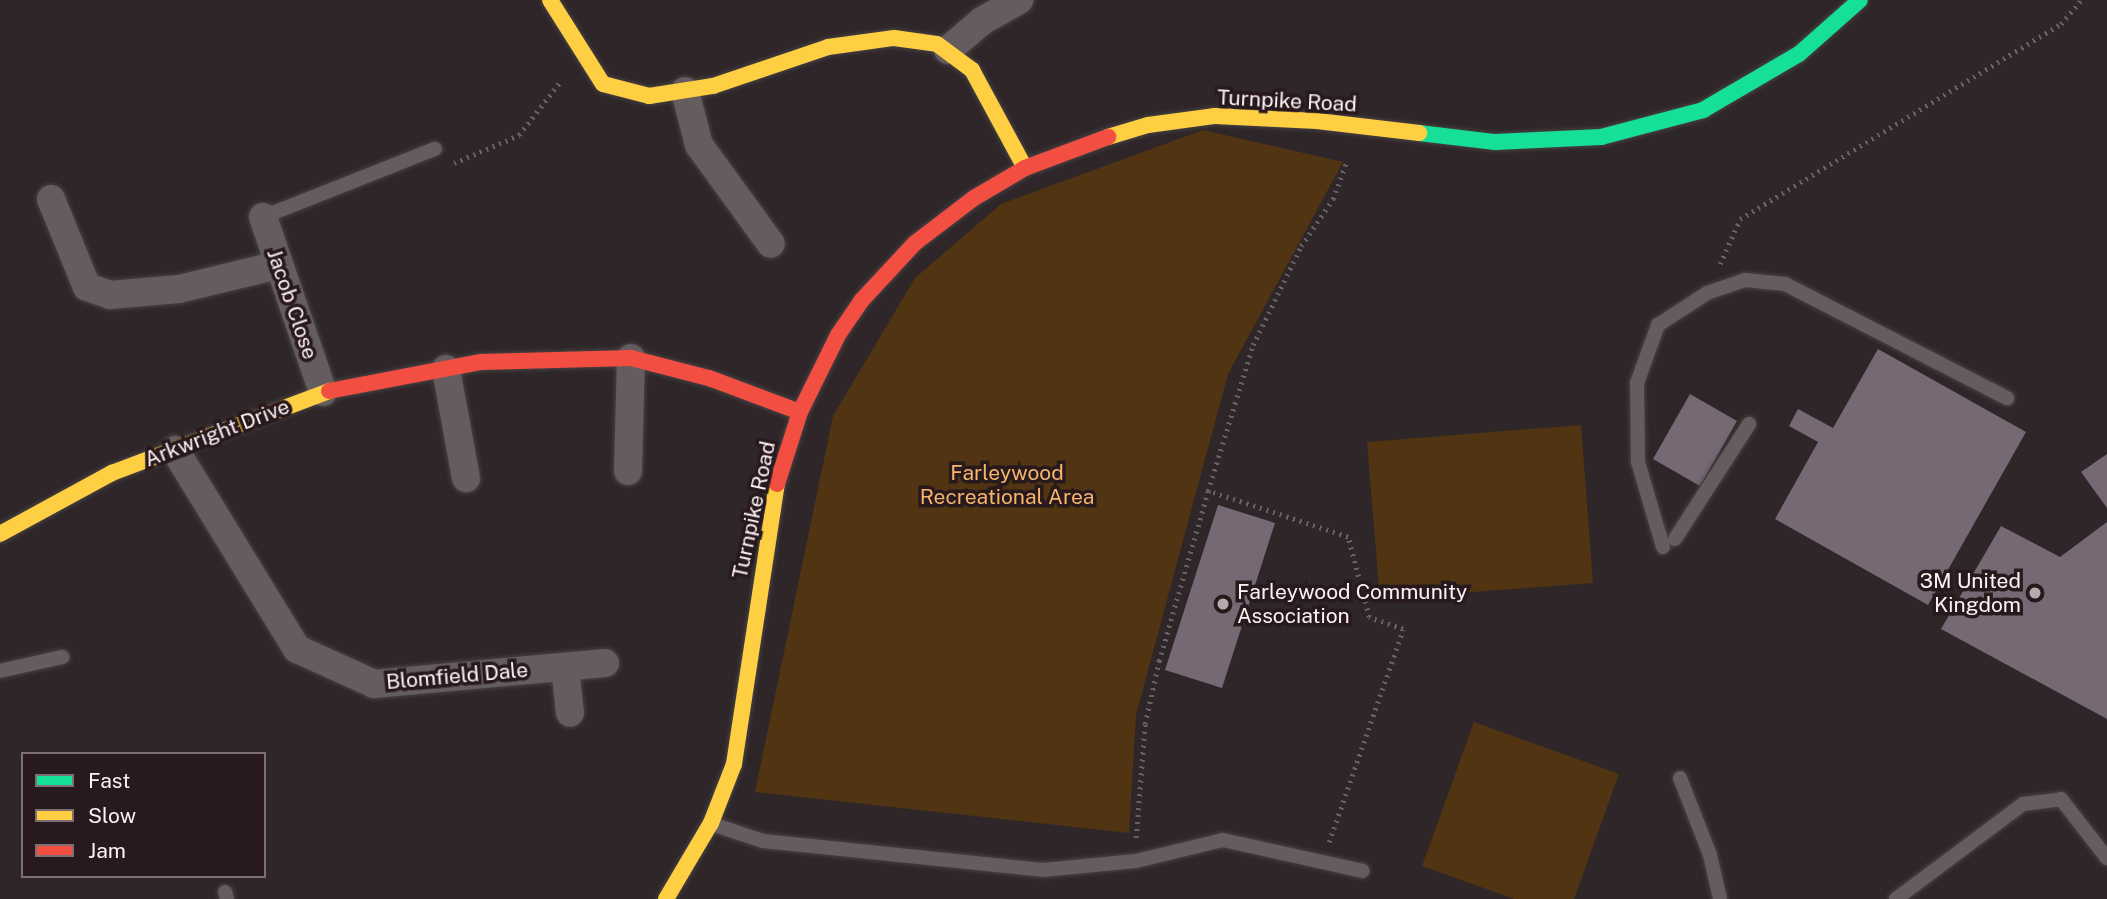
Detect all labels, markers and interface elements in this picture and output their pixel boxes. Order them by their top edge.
street label: Turnpike Road [1217,85,1357,117]
street label: Jacob Close [261,245,323,363]
street label: Arkwright Drive [141,394,293,472]
street label: Turnpike Road [727,439,781,581]
park label: Farleywood Recreational Area [920,460,1094,510]
place label: 3M United Kingdom [1920,568,2021,618]
place label: Farleywood Community Association [1237,579,1467,629]
marker: 3M United Kingdom [2027,585,2043,601]
marker: Farleywood Community Association [1215,596,1231,612]
street label: Blomfield Dale [385,657,529,695]
legend [21,752,266,878]
text: Fast [88,768,130,793]
text: Slow [88,803,136,828]
text: Jam [88,838,126,863]

